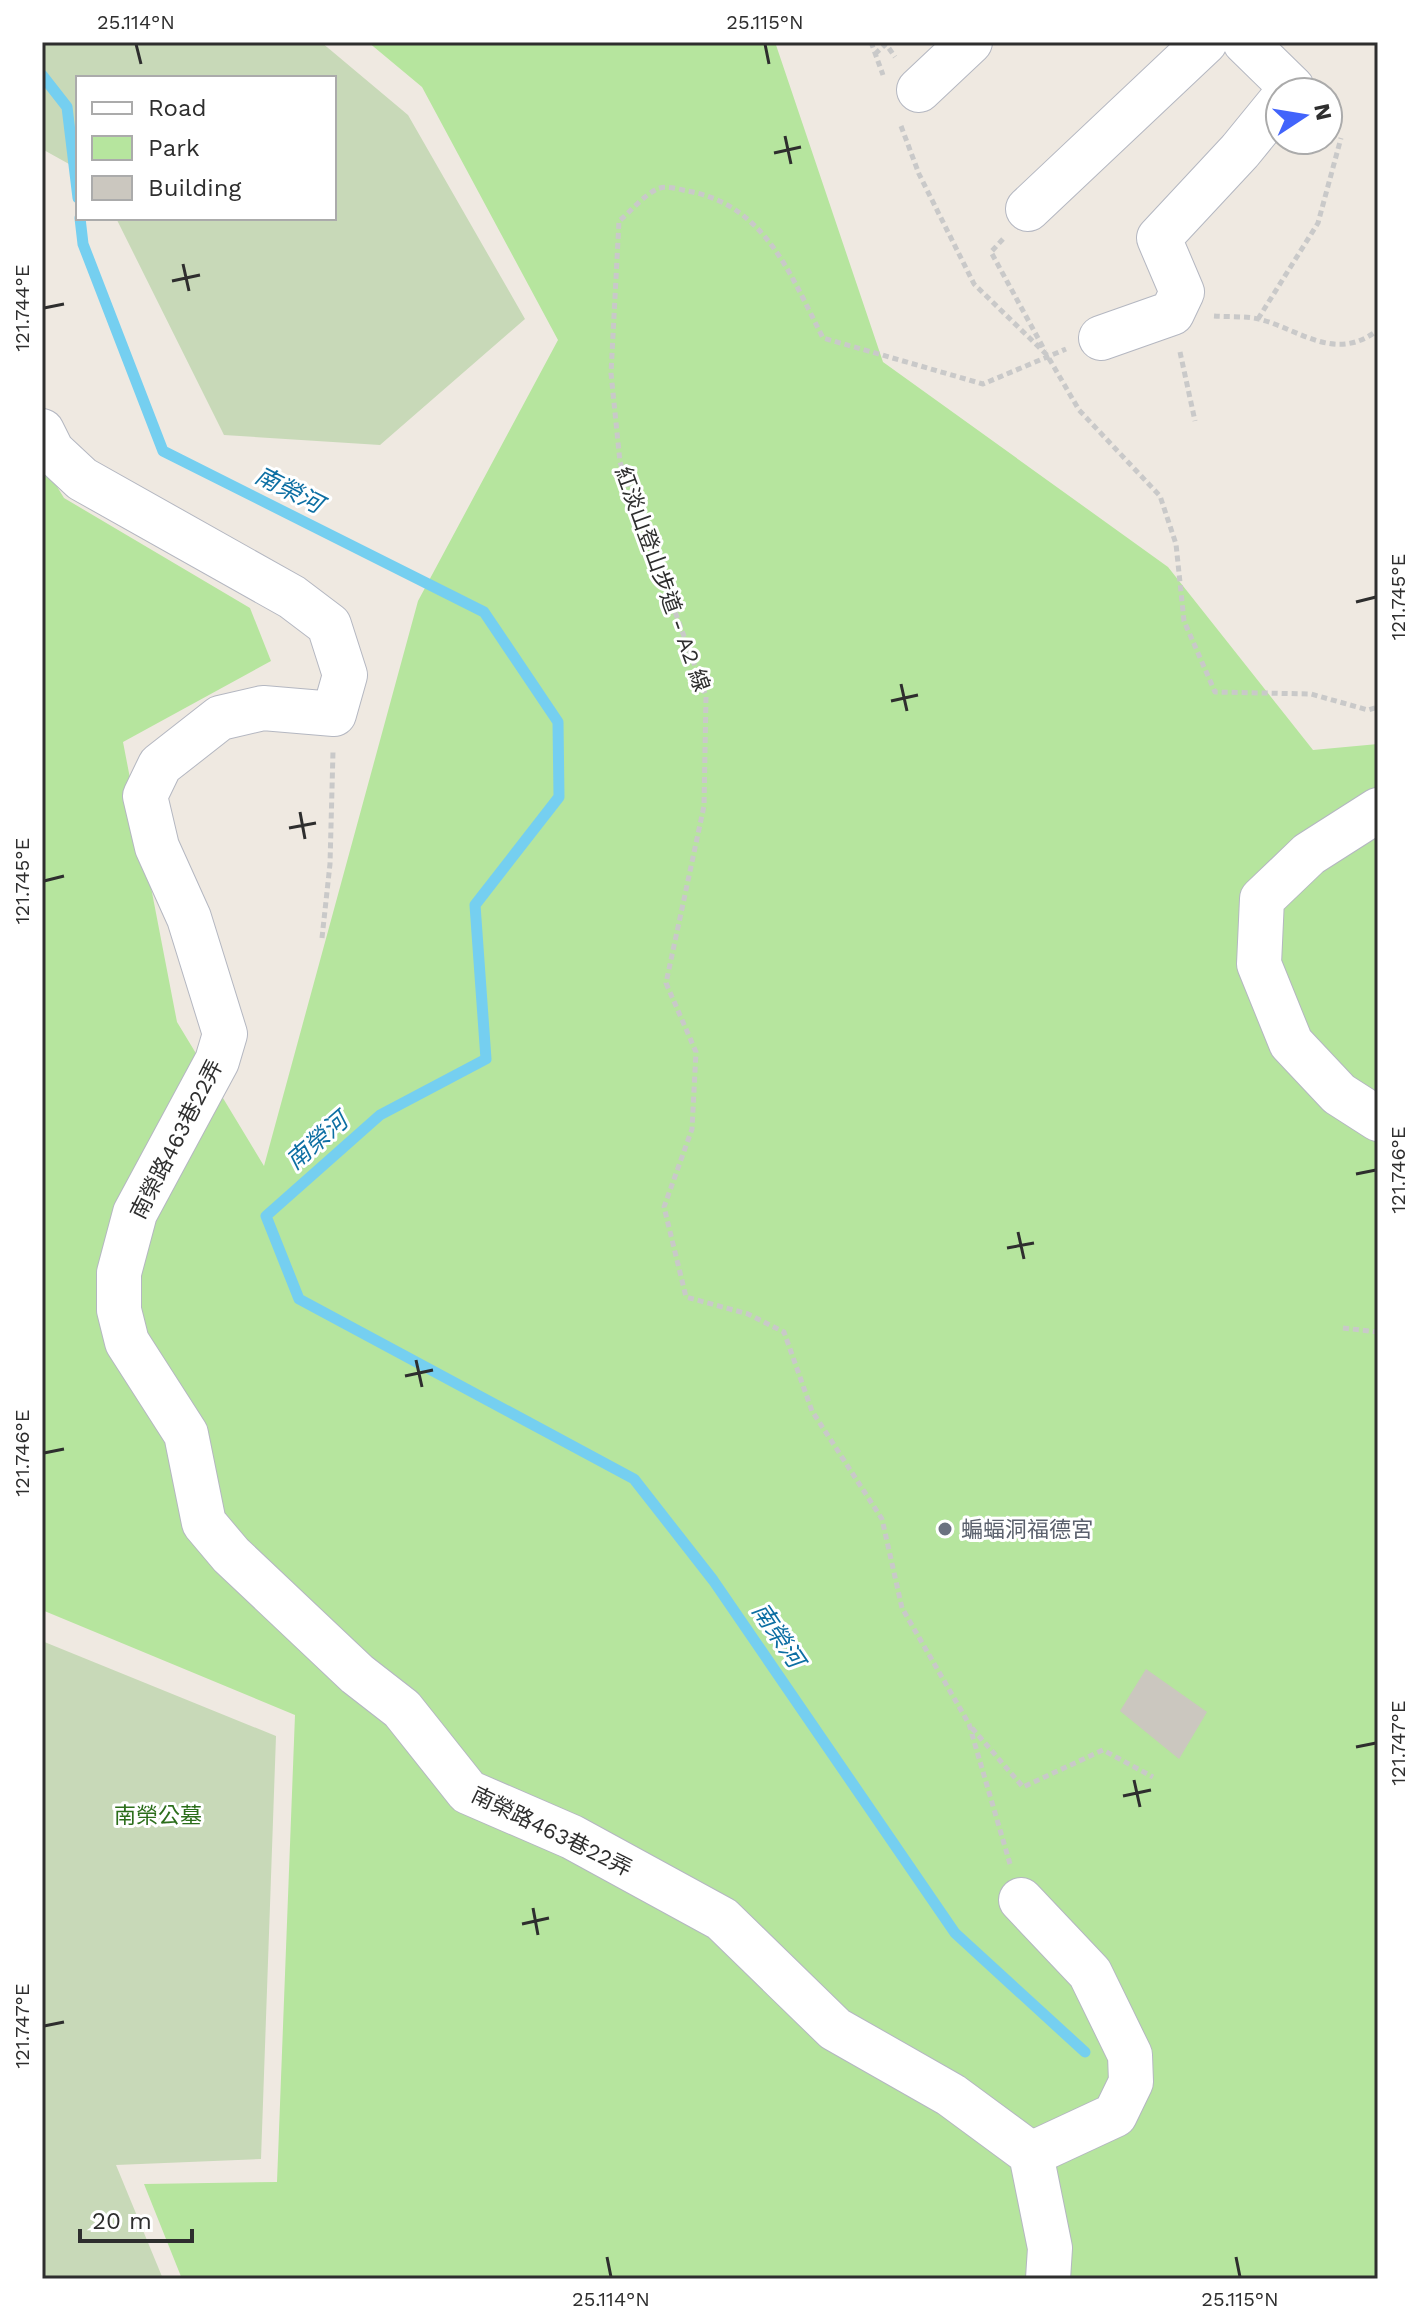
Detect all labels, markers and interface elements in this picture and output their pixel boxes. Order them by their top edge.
text: 25.114°N [97,10,175,34]
text: 25.115°N [726,10,804,34]
legend [76,76,336,220]
north arrow [1264,76,1344,156]
text: Road [148,94,207,122]
text: N [1309,101,1337,123]
text: Park [148,134,200,162]
text: Building [148,174,241,202]
text: 121.744°E [10,264,34,352]
water label: 南榮河 [251,461,331,521]
street label: 紅淡山登山步道 - A2 線 [610,464,715,695]
text: 121.745°E [1386,554,1410,640]
text: 121.745°E [10,838,34,924]
street label: 南榮路463巷22弄 [126,1055,227,1223]
water label: 南榮河 [281,1104,356,1175]
text: 121.746°E [1386,1126,1410,1214]
text: 121.746°E [10,1409,34,1497]
place label: 蝙蝠洞福德宮 [961,1517,1093,1542]
marker: 蝙蝠洞福德宮 [936,1520,954,1538]
water label: 南榮河 [746,1597,812,1676]
text: 121.747°E [1386,1700,1410,1786]
street label: 南榮路463巷22弄 [468,1782,636,1881]
park label: 南榮公墓 [114,1803,202,1828]
text: 121.747°E [10,1983,34,2069]
scale bar [80,2193,192,2243]
text: 20 m [92,2207,152,2235]
text: 25.114°N [572,2287,650,2311]
text: 25.115°N [1201,2287,1279,2311]

